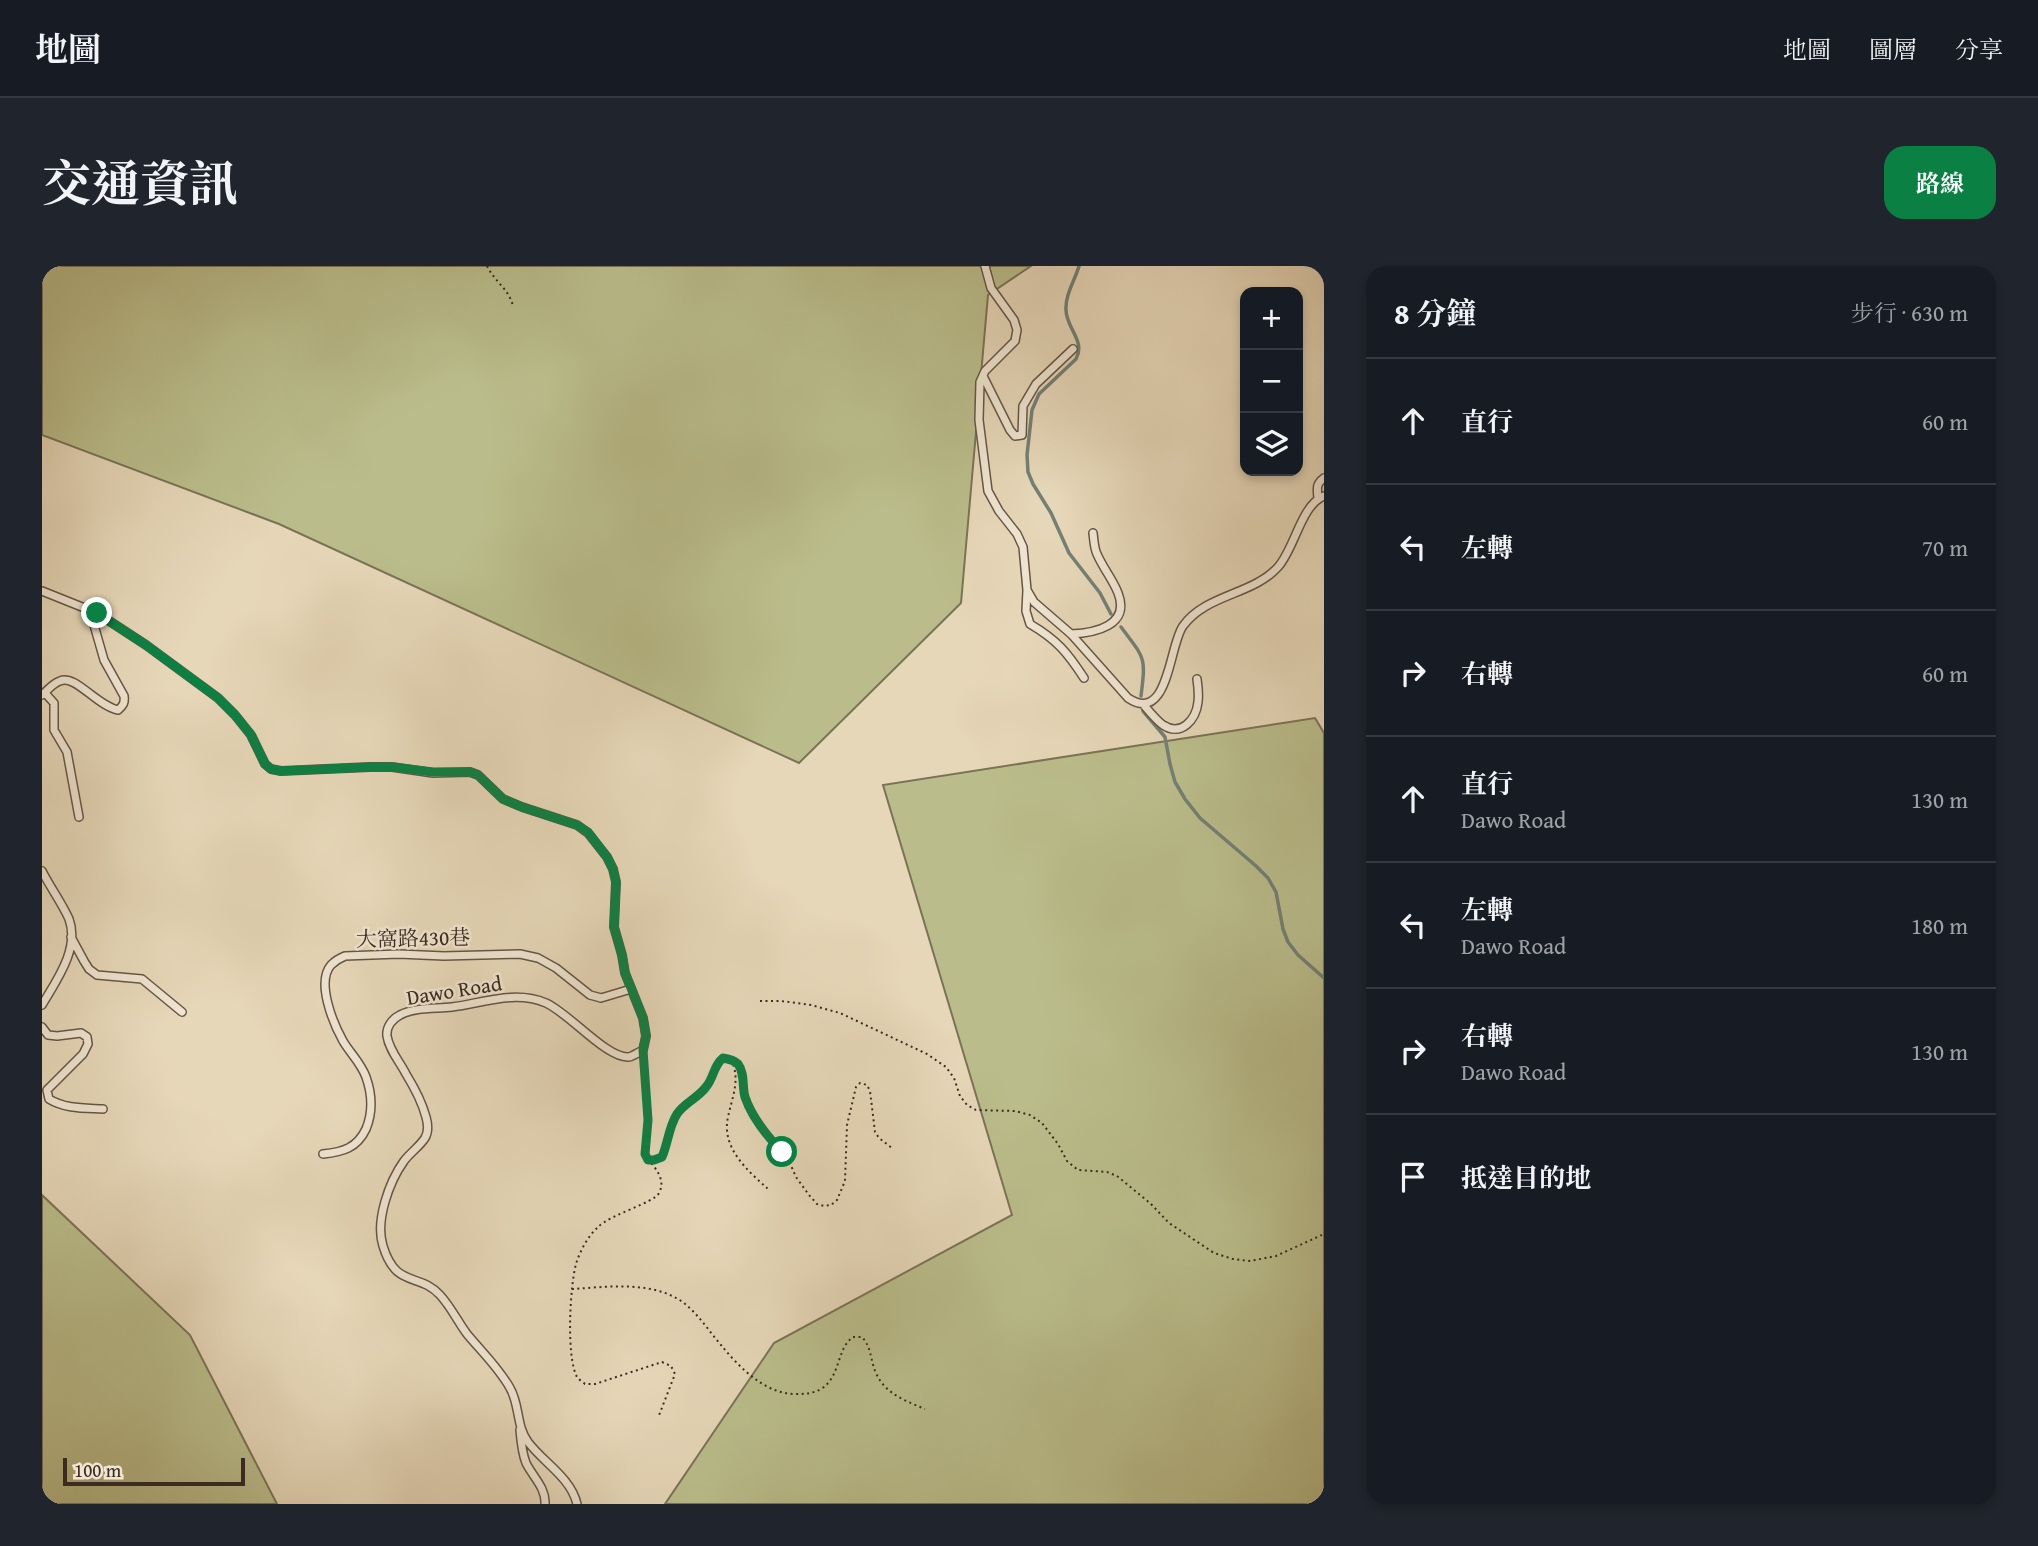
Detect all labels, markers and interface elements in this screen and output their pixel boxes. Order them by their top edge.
text: 地圖 [35,25,101,73]
text: 地圖 [1783,32,1831,67]
text: 圖層 [1869,32,1917,67]
text: 分享 [1955,32,2003,67]
button: 路線 [1884,146,1996,219]
text: 交通資訊 [42,147,238,219]
map controls [1240,287,1303,476]
button: + [1240,287,1303,350]
text: 8 分鐘 [1394,291,1476,335]
text: 步行 · 630 m [1851,296,1968,329]
button: − [1240,350,1303,413]
icon: ahead [1394,402,1432,440]
text: 直行 [1461,402,1513,441]
text: 60 m [1922,405,1968,438]
button: layers [1240,413,1303,476]
icon: left [1394,528,1432,566]
text: 左轉 [1461,528,1513,567]
text: 70 m [1922,531,1968,564]
route end [81,597,112,628]
icon: right [1394,654,1432,692]
text: 右轉 [1461,654,1513,693]
text: 60 m [1922,657,1968,690]
text: 直行 [1461,764,1513,803]
icon: ahead [1394,780,1432,818]
text: 130 m [1911,783,1968,816]
text: Dawo Road [1461,803,1566,836]
text: 左轉 [1461,890,1513,929]
icon: left [1394,906,1432,944]
text: 180 m [1911,909,1968,942]
street label: 大窩路430巷 [356,922,470,954]
text: Dawo Road [1461,929,1566,962]
street label: Dawo Road [404,967,505,1013]
text: 右轉 [1461,1016,1513,1055]
icon: right [1394,1032,1432,1070]
text: 130 m [1911,1035,1968,1068]
text: Dawo Road [1461,1055,1566,1088]
route start [766,1136,797,1167]
icon: arrive [1394,1158,1432,1196]
text: 抵達目的地 [1461,1158,1591,1197]
scale bar [63,1455,245,1487]
text: 100 m [74,1456,121,1484]

